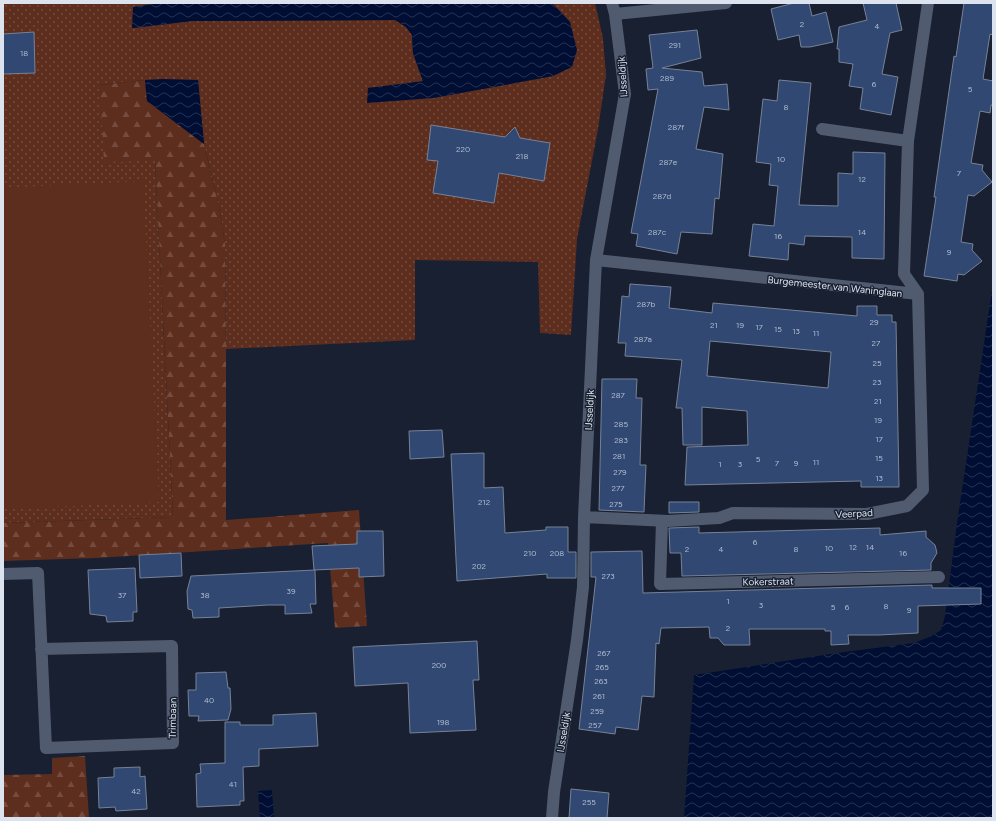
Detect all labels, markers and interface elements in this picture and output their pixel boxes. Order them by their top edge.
house number: 2 [800,19,804,29]
house number: 4 [875,21,880,31]
house number: 291 [669,40,681,50]
house number: 18 [20,48,28,58]
street label: IJsseldijk [615,56,630,98]
house number: 289 [660,73,674,83]
house number: 6 [872,79,877,89]
house number: 5 [968,84,973,94]
house number: 8 [784,102,789,112]
house number: 287f [668,122,684,132]
house number: 220 [456,144,470,154]
house number: 218 [516,151,528,161]
house number: 10 [777,154,785,164]
house number: 287e [659,157,678,167]
house number: 7 [957,168,962,178]
house number: 12 [858,174,866,184]
house number: 287d [653,191,671,201]
house number: 287c [648,227,667,237]
house number: 14 [858,227,866,237]
house number: 16 [774,231,782,241]
house number: 9 [947,247,952,257]
street label: Burgemeester van Waninglaan [767,273,903,300]
house number: 287b [637,299,655,309]
house number: 29 [870,317,879,327]
house number: 21 [710,320,718,330]
house number: 19 [736,320,744,330]
house number: 17 [755,322,763,332]
house number: 15 [774,324,782,334]
house number: 13 [792,326,800,336]
house number: 11 [813,328,819,338]
house number: 287a [634,334,652,344]
house number: 27 [872,338,881,348]
house number: 25 [872,358,882,368]
house number: 23 [873,377,881,387]
street label: IJsseldijk [582,389,597,431]
house number: 287 [611,390,626,400]
house number: 21 [874,396,882,406]
house number: 19 [874,415,882,425]
house number: 285 [614,419,628,429]
house number: 17 [875,434,883,444]
house number: 283 [614,435,628,445]
house number: 281 [613,451,625,461]
house number: 15 [875,453,883,463]
house number: 5 [756,454,761,464]
house number: 11 [813,457,819,467]
house number: 7 [775,458,780,468]
house number: 9 [794,458,799,468]
house number: 1 [718,459,722,469]
house number: 3 [738,459,742,469]
house number: 279 [613,467,627,477]
house number: 13 [875,473,883,483]
house number: 277 [611,483,625,493]
house number: 212 [478,497,490,507]
house number: 275 [609,499,623,509]
street label: Veerpad [835,506,873,521]
house number: 6 [753,537,758,547]
house number: 12 [849,542,857,552]
house number: 14 [866,542,874,552]
house number: 10 [825,543,833,553]
house number: 2 [685,544,689,554]
house number: 4 [719,544,724,554]
house number: 8 [794,544,799,554]
house number: 210 [524,548,536,558]
house number: 208 [550,548,564,558]
house number: 16 [899,548,907,558]
house number: 202 [472,561,486,571]
house number: 273 [601,571,615,581]
street label: Kokerstraat [742,575,794,588]
house number: 39 [287,586,296,596]
house number: 37 [118,590,127,600]
house number: 38 [200,590,210,600]
house number: 1 [726,596,730,606]
house number: 3 [759,600,763,610]
house number: 8 [884,601,889,611]
house number: 5 [831,602,836,612]
house number: 6 [845,602,850,612]
house number: 9 [907,605,912,615]
house number: 2 [726,623,730,633]
house number: 267 [597,648,611,658]
house number: 200 [432,660,446,670]
house number: 265 [595,662,609,672]
house number: 263 [594,676,608,686]
house number: 261 [593,691,605,701]
house number: 40 [204,695,214,705]
street label: Trimbaan [166,697,179,739]
house number: 259 [590,706,604,716]
street label: IJsseldijk [554,711,573,753]
house number: 198 [437,717,449,727]
house number: 257 [588,720,602,730]
house number: 41 [229,779,237,789]
house number: 42 [131,786,141,796]
house number: 255 [582,797,596,807]

